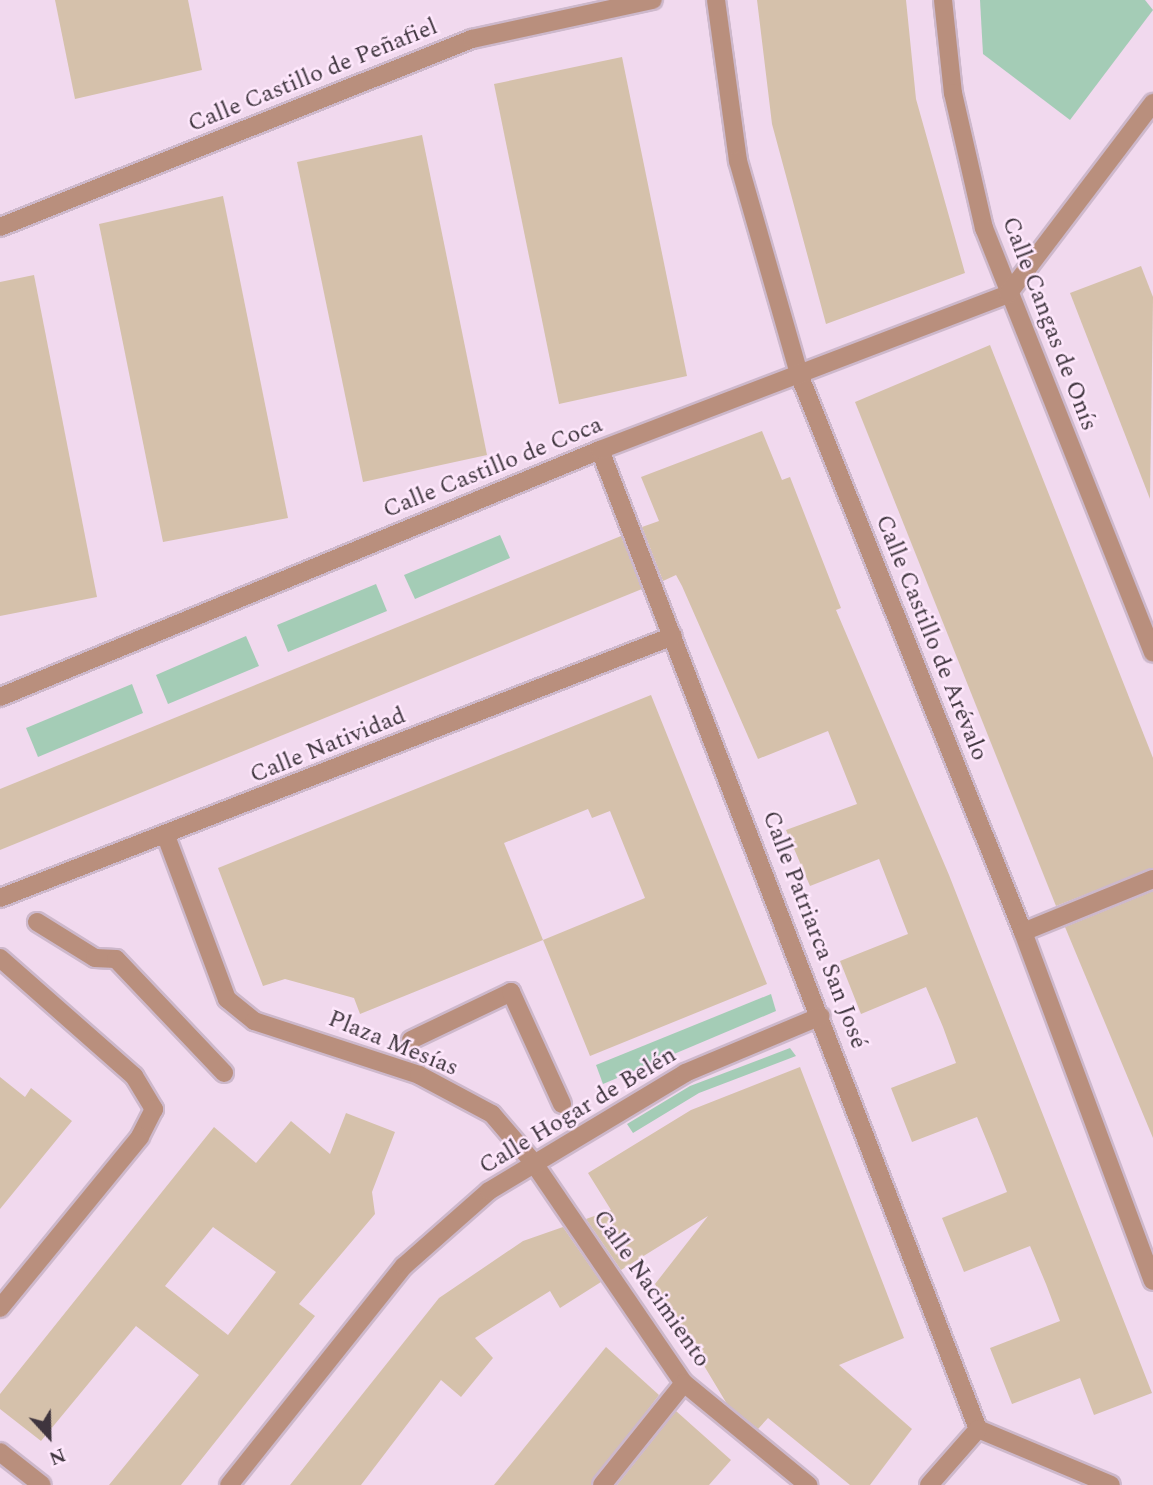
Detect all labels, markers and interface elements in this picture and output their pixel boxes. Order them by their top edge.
street label: Calle Castillo de Peñafiel [184,13,442,139]
street label: Calle Cangas de Onís [995,213,1103,435]
street label: Calle Castillo de Coca [379,411,607,525]
street label: Calle Castillo de Arévalo [868,511,994,765]
street label: Calle Natividad [246,702,410,790]
street label: Calle Patriarca San José [755,807,873,1053]
street label: Plaza Mesías [324,1005,462,1083]
street label: Calle Hogar de Belén [474,1041,682,1181]
street label: Calle Nacimiento [586,1205,716,1373]
north arrow [14,1401,84,1471]
text: N [44,1440,70,1472]

